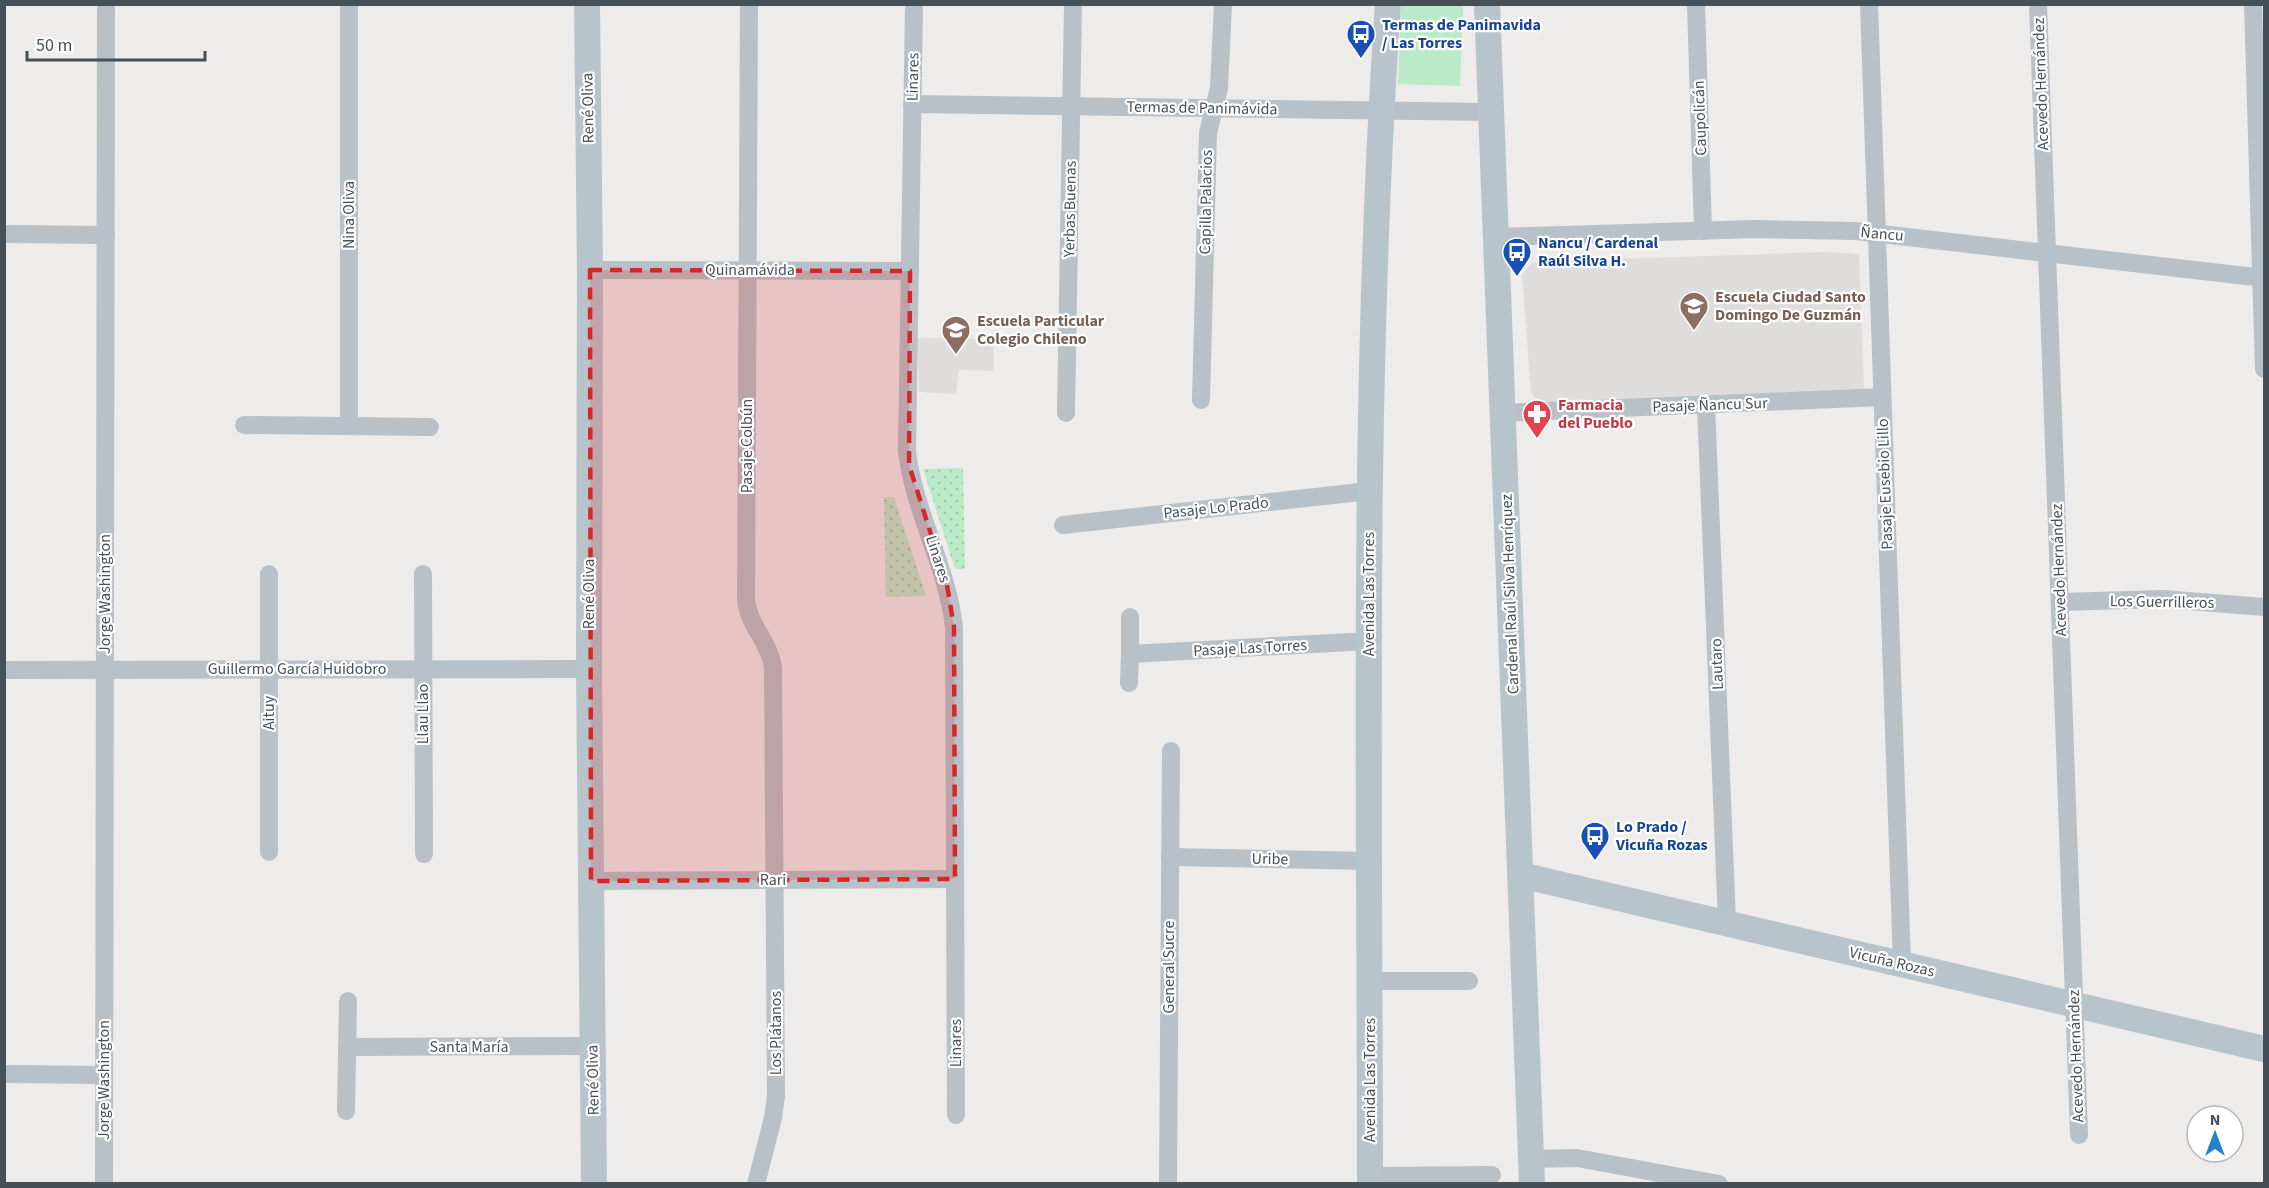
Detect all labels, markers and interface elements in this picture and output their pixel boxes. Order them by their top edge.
place label: Termas de Panimavida / Las Torres [1382,14,1541,54]
street label: Acevedo Hernández [2028,17,2054,151]
bus stop icon: Termas de Panimavida / Las Torres [1345,18,1377,60]
scale bar [27,24,206,62]
text: 50 m [36,33,72,58]
street label: Linares [902,52,924,101]
street label: René Oliva [576,73,600,143]
street label: Caupolicán [1688,80,1712,156]
street label: Termas de Panimávida [1126,96,1278,120]
street label: Capilla Palacios [1194,149,1218,254]
street label: Yerbas Buenas [1058,160,1082,258]
street label: Nina Oliva [338,181,360,249]
street label: Ñancu [1860,221,1904,247]
place label: Nancu / Cardenal Raúl Silva H. [1538,232,1659,272]
bus stop icon: Nancu / Cardenal Raúl Silva H. [1501,236,1533,278]
street label: Quinamávida [705,259,795,281]
place label: Escuela Ciudad Santo Domingo De Guzmán [1715,286,1866,326]
school or university icon: Escuela Ciudad Santo Domingo De Guzmán [1678,290,1710,332]
place label: Escuela Particular Colegio Chileno [977,310,1105,350]
school or university icon: Escuela Particular Colegio Chileno [940,314,972,356]
street label: Pasaje Ñancu Sur [1652,392,1769,418]
place label: Farmacia del Pueblo [1558,394,1633,434]
pharmacy icon: Farmacia del Pueblo [1521,398,1553,440]
street label: Pasaje Colbún [736,399,758,493]
street label: Pasaje Eusebio Lillo [1872,418,1898,550]
street label: Pasaje Lo Prado [1162,492,1270,524]
street label: Cardenal Raúl Silva Henríquez [1496,493,1524,695]
street label: Acevedo Hernández [2046,503,2072,637]
street label: Avenida Las Torres [1358,532,1380,656]
street label: Linares [920,533,956,586]
street label: Jorge Washington [94,534,116,654]
street label: René Oliva [578,559,600,629]
street label: Los Guerrilleros [2110,590,2215,614]
street label: Pasaje Las Torres [1193,634,1308,662]
street label: Lautaro [1705,638,1729,690]
street label: Guillermo García Huidobro [208,658,386,680]
street label: Llau Llao [412,684,434,744]
street label: Aituy [258,695,280,730]
place label: Lo Prado / Vicuña Rozas [1615,816,1708,856]
bus stop icon: Lo Prado / Vicuña Rozas [1579,820,1611,862]
street label: Uribe [1252,848,1289,870]
street label: Rari [760,869,786,891]
street label: General Sucre [1158,920,1180,1013]
street label: Vicuña Rozas [1847,942,1937,983]
street label: Acevedo Hernández [2063,989,2089,1123]
street label: Los Plátanos [765,991,787,1075]
street label: Linares [945,1018,967,1067]
street label: Avenida Las Torres [1359,1018,1381,1142]
street label: Jorge Washington [93,1020,115,1140]
street label: Santa María [430,1036,508,1058]
street label: René Oliva [581,1045,605,1115]
north arrow [2185,1104,2245,1164]
text: N [2210,1109,2220,1131]

